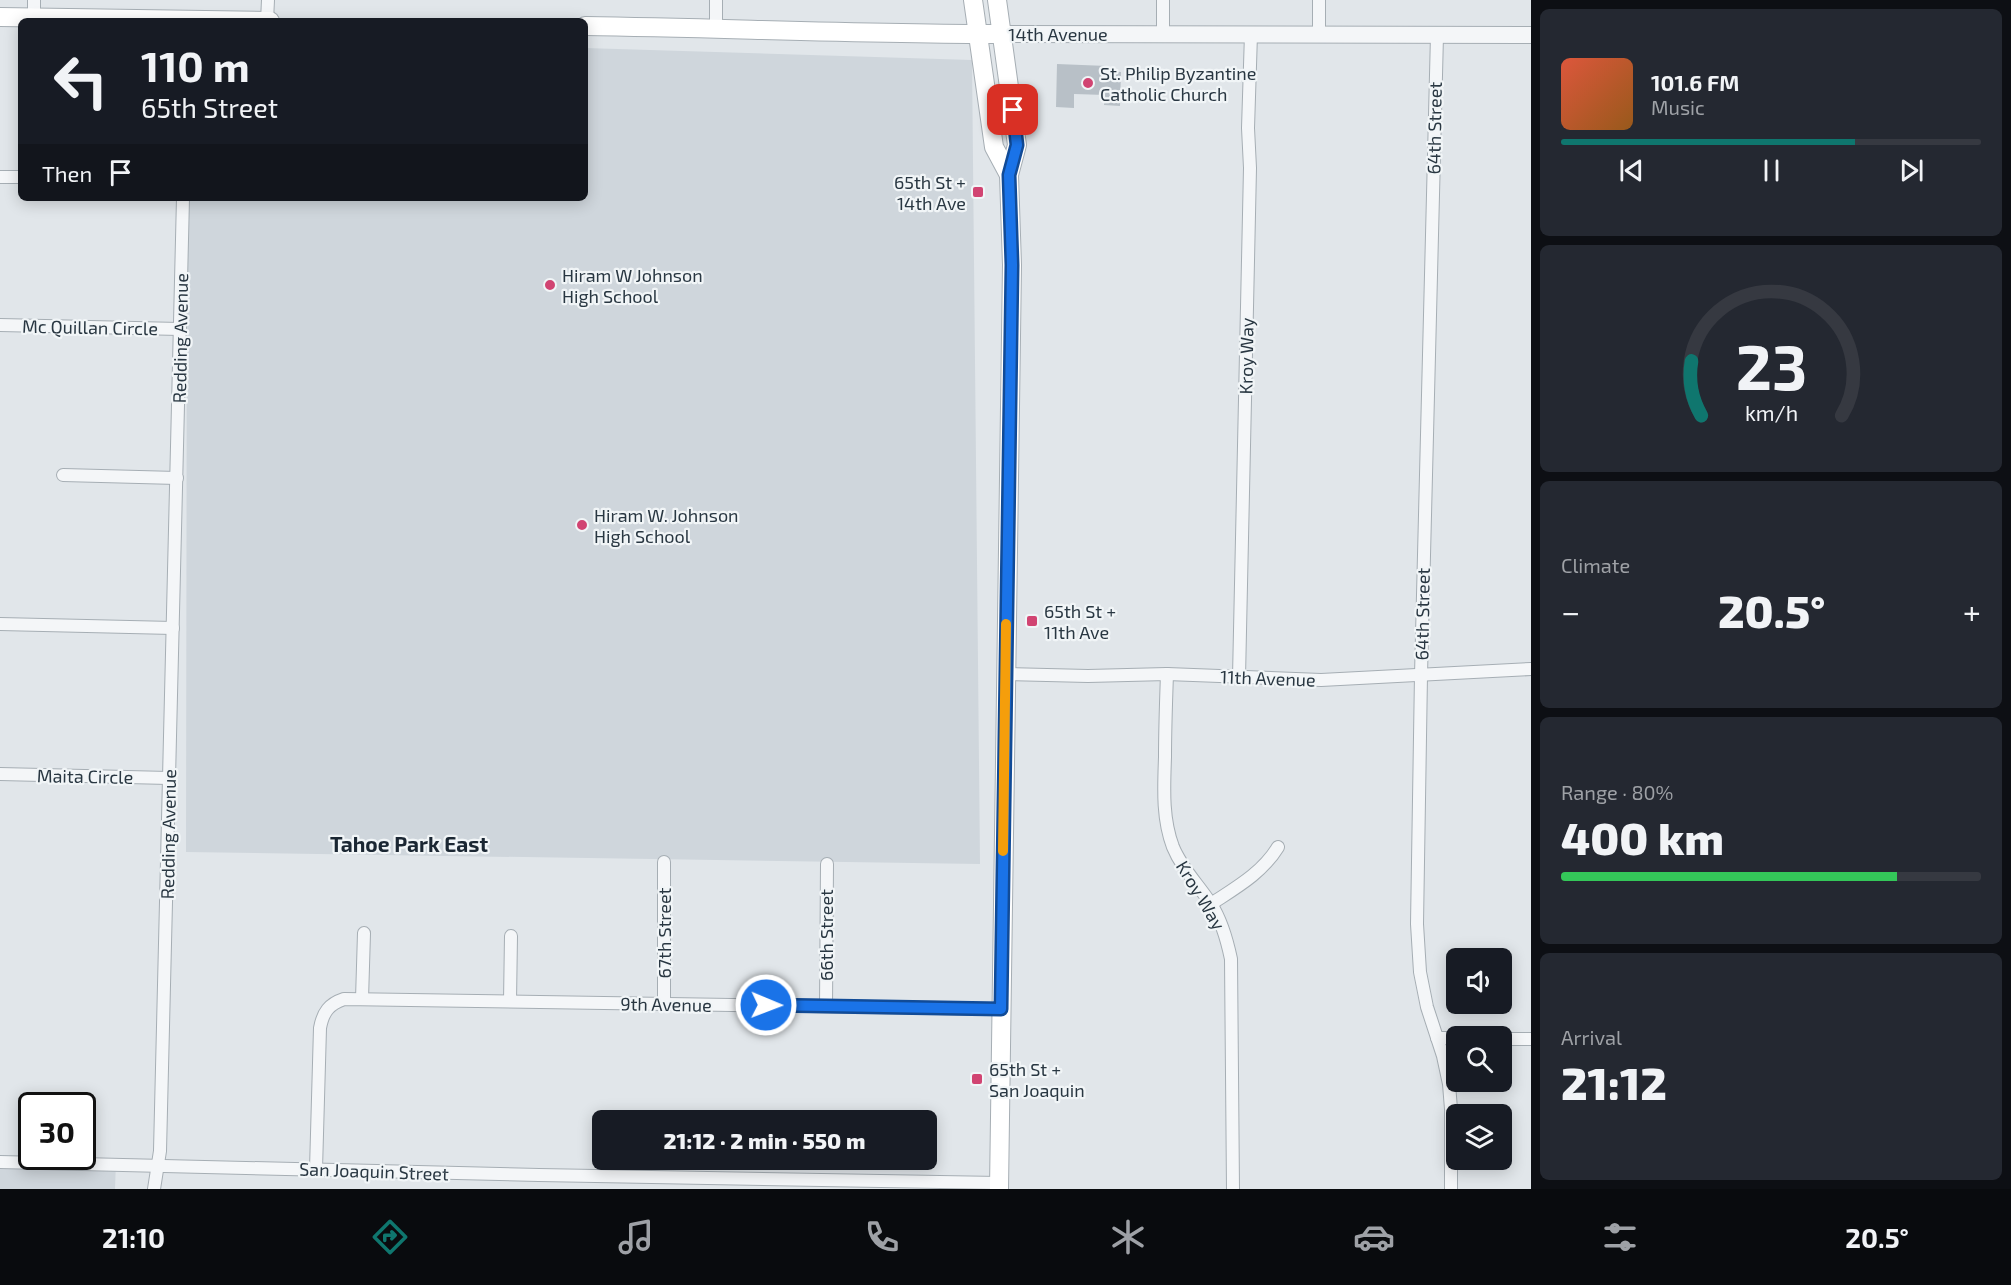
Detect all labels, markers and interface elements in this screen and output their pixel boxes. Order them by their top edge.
street label: 14th Avenue [1008,23,1108,45]
text: 110 m [141,40,250,90]
icon: left [42,42,120,120]
place label: St. Philip Byzantine Catholic Church [1100,62,1256,105]
text: 101.6 FM [1651,69,1739,95]
marker: St. Philip Byzantine Catholic Church [1081,76,1095,90]
street label: 64th Street [1422,81,1446,175]
pin [987,84,1038,135]
text: 65th Street [141,91,278,123]
icon: arrive [996,93,1029,126]
text: Music [1651,95,1705,119]
icon: previous [1615,154,1648,187]
icon: pause [1755,154,1788,187]
icon: next [1895,154,1928,187]
icon: arrive [104,156,137,189]
text: Then [42,160,92,186]
place label: 65th St + 14th Ave [894,171,966,214]
marker: 65th St + 14th Ave [971,185,985,199]
place label: Hiram W Johnson High School [562,264,703,307]
street label: Redding Avenue [168,273,192,403]
marker: Hiram W Johnson High School [543,278,557,292]
street label: Mc Quillan Circle [22,315,158,339]
street label: Kroy Way [1234,317,1258,395]
text: 23 [1735,328,1807,403]
text: km/h [1744,400,1798,425]
place label: Hiram W. Johnson High School [594,504,739,547]
marker: Hiram W. Johnson High School [575,518,589,532]
text: Climate [1561,553,1630,577]
street label: 64th Street [1410,567,1434,661]
text: 20.5° [1718,583,1825,637]
text: − [1561,591,1580,631]
text: + [1963,591,1981,631]
place label: 65th St + 11th Ave [1044,600,1116,643]
marker: 65th St + 11th Ave [1025,614,1039,628]
street label: 11th Avenue [1220,665,1316,691]
street label: Maita Circle [37,764,133,788]
street label: Redding Avenue [156,769,180,899]
text: Range · 80% [1561,780,1674,804]
text: 400 km [1561,810,1724,864]
district label: Tahoe Park East [330,831,488,856]
street label: Kroy Way [1172,856,1230,934]
street label: 67th Street [653,887,675,978]
street label: 66th Street [815,889,837,981]
map controls [1446,948,1512,1170]
button: sound [1446,948,1512,1014]
position arrow [734,973,798,1037]
street label: 9th Avenue [620,992,712,1016]
text: Arrival [1561,1025,1622,1049]
button: search [1446,1026,1512,1092]
text: 21:12 [1561,1055,1667,1109]
place label: 65th St + San Joaquin [989,1058,1085,1101]
marker: 65th St + San Joaquin [970,1072,984,1086]
speed limit sign: 30 [18,1092,96,1170]
button: layers [1446,1104,1512,1170]
text: 21:12 · 2 min · 550 m [664,1127,865,1153]
street label: San Joaquin Street [299,1157,449,1185]
icon: directions [369,1216,411,1258]
icon: music [615,1216,657,1258]
icon: phone [861,1216,903,1258]
icon: climate [1107,1216,1149,1258]
icon: car [1353,1216,1395,1258]
icon: filters [1599,1216,1641,1258]
text: 21:10 [102,1221,165,1253]
text: 20.5° [1845,1221,1909,1253]

